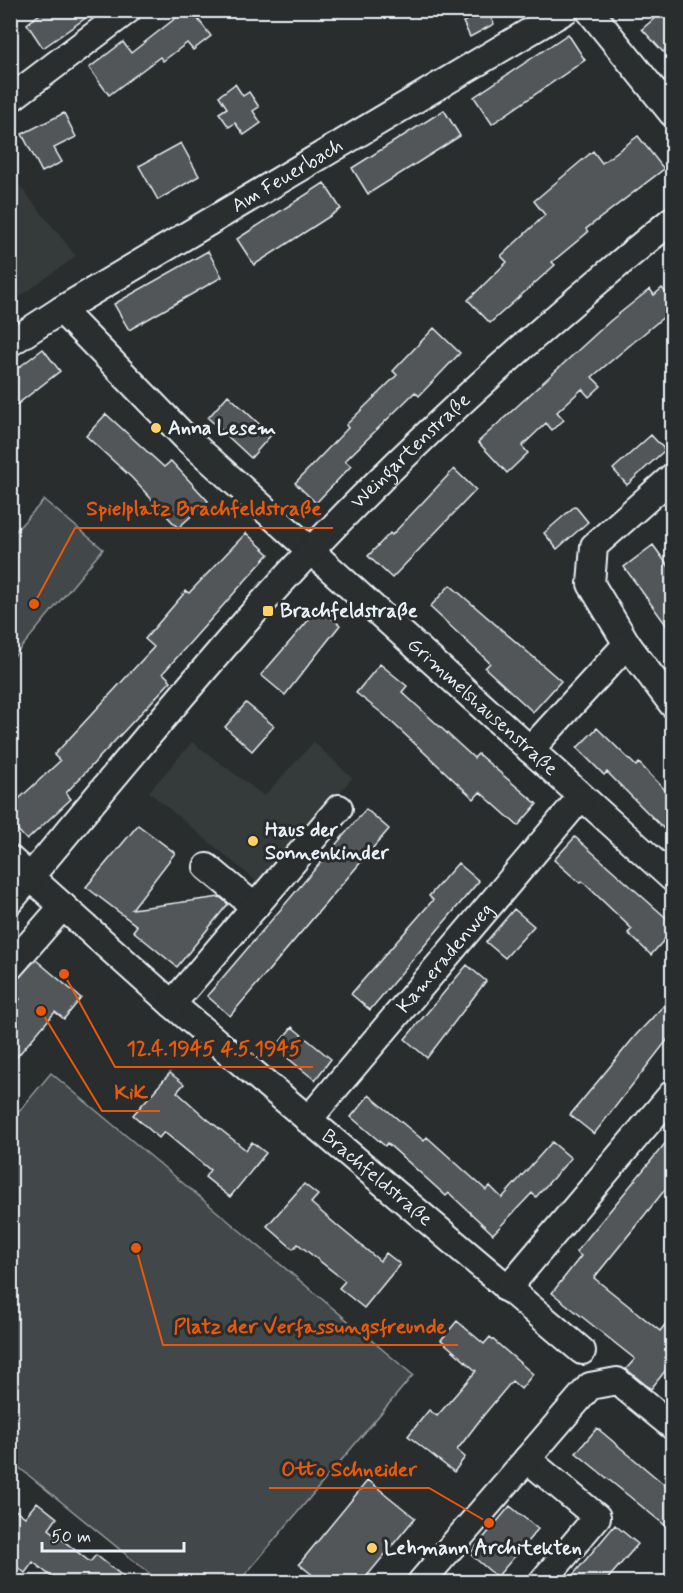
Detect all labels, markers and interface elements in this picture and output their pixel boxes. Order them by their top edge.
street label: Am Feuerbach [227,132,348,219]
street label: Weingartenstraße [345,387,476,515]
place label: Anna Lesem [168,415,276,442]
marker: Anna Lesem [149,421,163,435]
callout: Spielplatz Brachfeldstraße [75,489,333,528]
text: Spielplatz Brachfeldstraße [86,495,322,523]
place label: Brachfeldstraße [280,598,418,625]
marker: Brachfeldstraße [261,604,275,618]
street label: Grimmelshausenstraße [401,631,564,782]
place label: Haus der Sonnenkinder [265,817,390,867]
marker: Haus der Sonnenkinder [246,834,260,848]
street label: Kameradenweg [390,897,499,1019]
callout: 12.4.1945 4.5.1945 [115,1028,313,1067]
text: 12.4.1945 4.5.1945 [127,1035,302,1063]
callout: KiK [102,1072,160,1111]
text: KiK [114,1079,149,1107]
street label: Brachfeldstraße [316,1123,438,1232]
callout: Platz der Verfassungsfreunde [163,1306,458,1345]
text: Platz der Verfassungsfreunde [174,1313,447,1341]
callout: Otto Schneider [269,1449,429,1488]
text: Otto Schneider [281,1456,418,1484]
scale bar [42,1515,184,1553]
text: 50 m [51,1525,91,1549]
place label: Lehmann Architekten [384,1535,582,1562]
marker: Lehmann Architekten [365,1541,379,1555]

